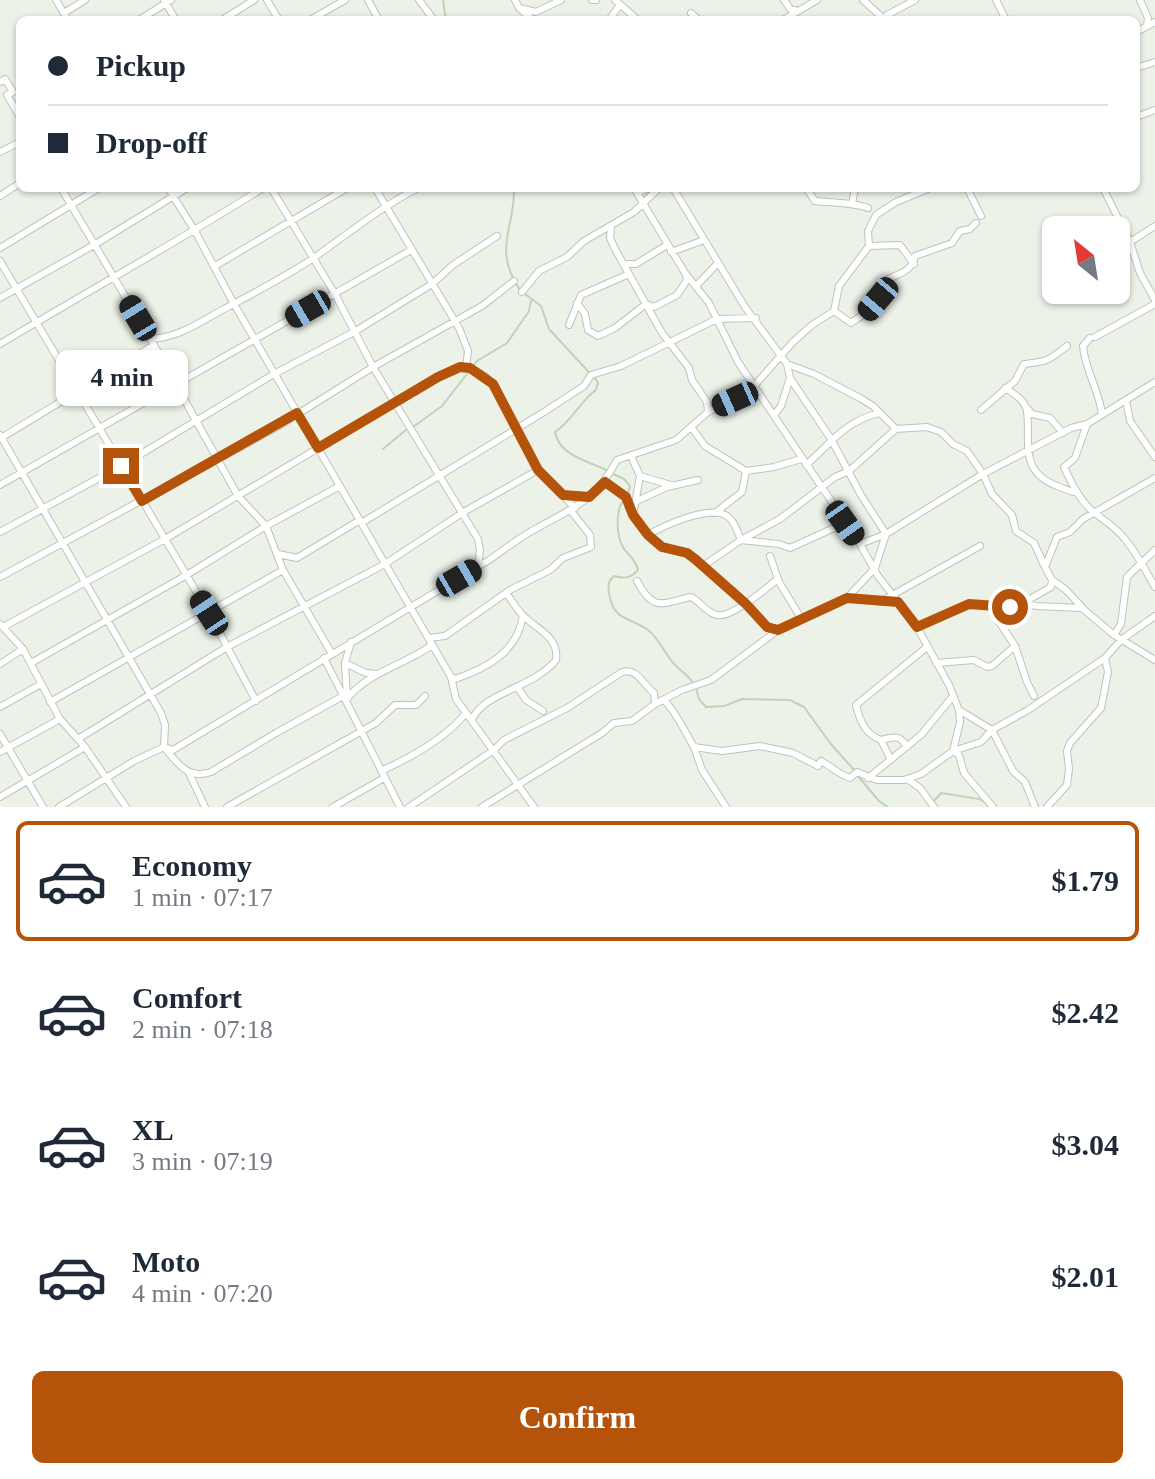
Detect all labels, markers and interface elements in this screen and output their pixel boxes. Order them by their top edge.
text: Pickup [96,49,186,82]
text: Drop-off [96,126,207,159]
north arrow [1042,216,1130,304]
map controls [1042,216,1130,304]
car [853,273,903,325]
car [281,287,335,331]
car [115,291,161,345]
callout: 4 min [55,350,187,406]
text: 4 min [91,363,153,392]
car [708,378,762,420]
route end [103,448,139,484]
car [821,496,869,550]
car [432,556,486,600]
car [186,586,232,640]
route start [992,589,1028,625]
icon: car [36,845,108,917]
text: Economy [132,849,252,882]
text: $1.79 [1052,864,1119,897]
text: 1 min · 07:17 [132,883,273,912]
icon: car [36,977,108,1049]
text: Comfort [132,981,242,1014]
text: $2.42 [1052,996,1119,1029]
text: 2 min · 07:18 [132,1015,273,1044]
icon: car [36,1109,108,1181]
text: XL [132,1113,174,1146]
text: $3.04 [1052,1128,1119,1161]
text: 3 min · 07:19 [132,1147,273,1176]
icon: car [36,1241,108,1313]
text: Moto [132,1245,200,1278]
text: $2.01 [1052,1260,1119,1293]
text: 4 min · 07:20 [132,1279,273,1308]
button: Confirm [32,1371,1123,1463]

